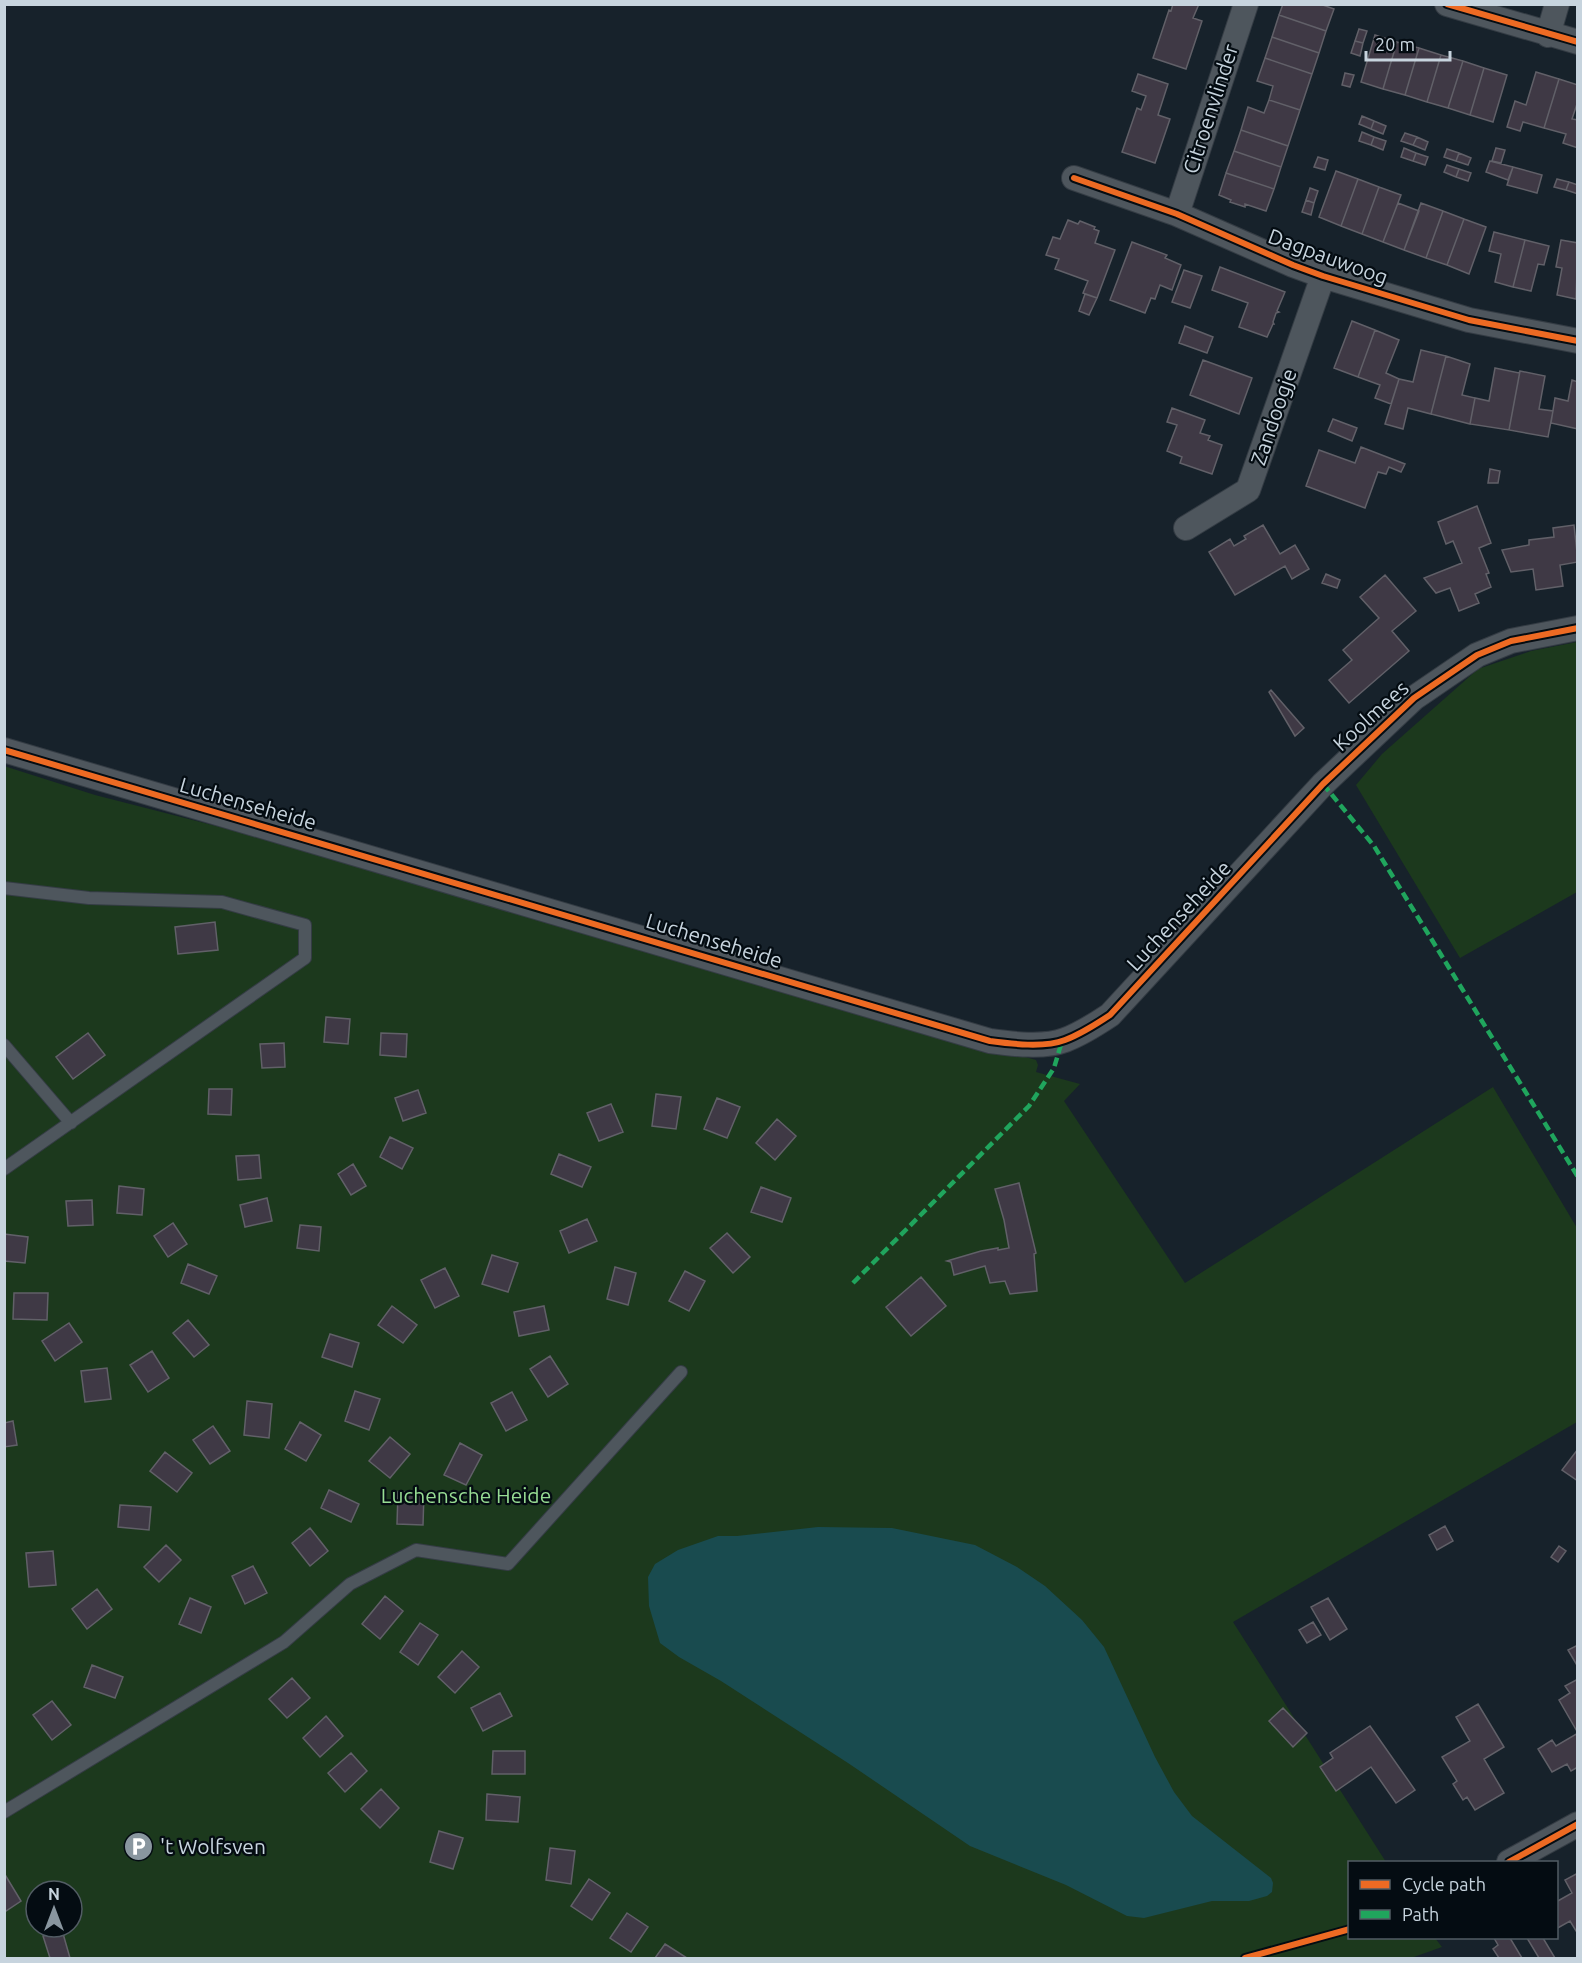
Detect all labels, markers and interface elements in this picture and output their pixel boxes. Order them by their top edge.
scale bar [1366,24,1450,62]
text: 20 m [1375,34,1415,54]
street label: Citroenvlinder [1178,41,1242,176]
street label: Dagpauwoog [1265,223,1391,289]
street label: Zandoogje [1245,365,1301,468]
street label: Koolmees [1328,675,1413,755]
street label: Luchenseheide [177,772,319,834]
street label: Luchenseheide [1121,855,1235,975]
street label: Luchenseheide [643,908,785,972]
park label: Luchensche Heide [381,1483,551,1507]
parking icon: 't Wolfsven [123,1831,155,1863]
place label: 't Wolfsven [160,1834,266,1858]
legend [1348,1861,1558,1939]
text: Cycle path [1402,1874,1486,1894]
north arrow [24,1879,84,1939]
text: N [48,1885,60,1903]
text: Path [1402,1904,1439,1924]

